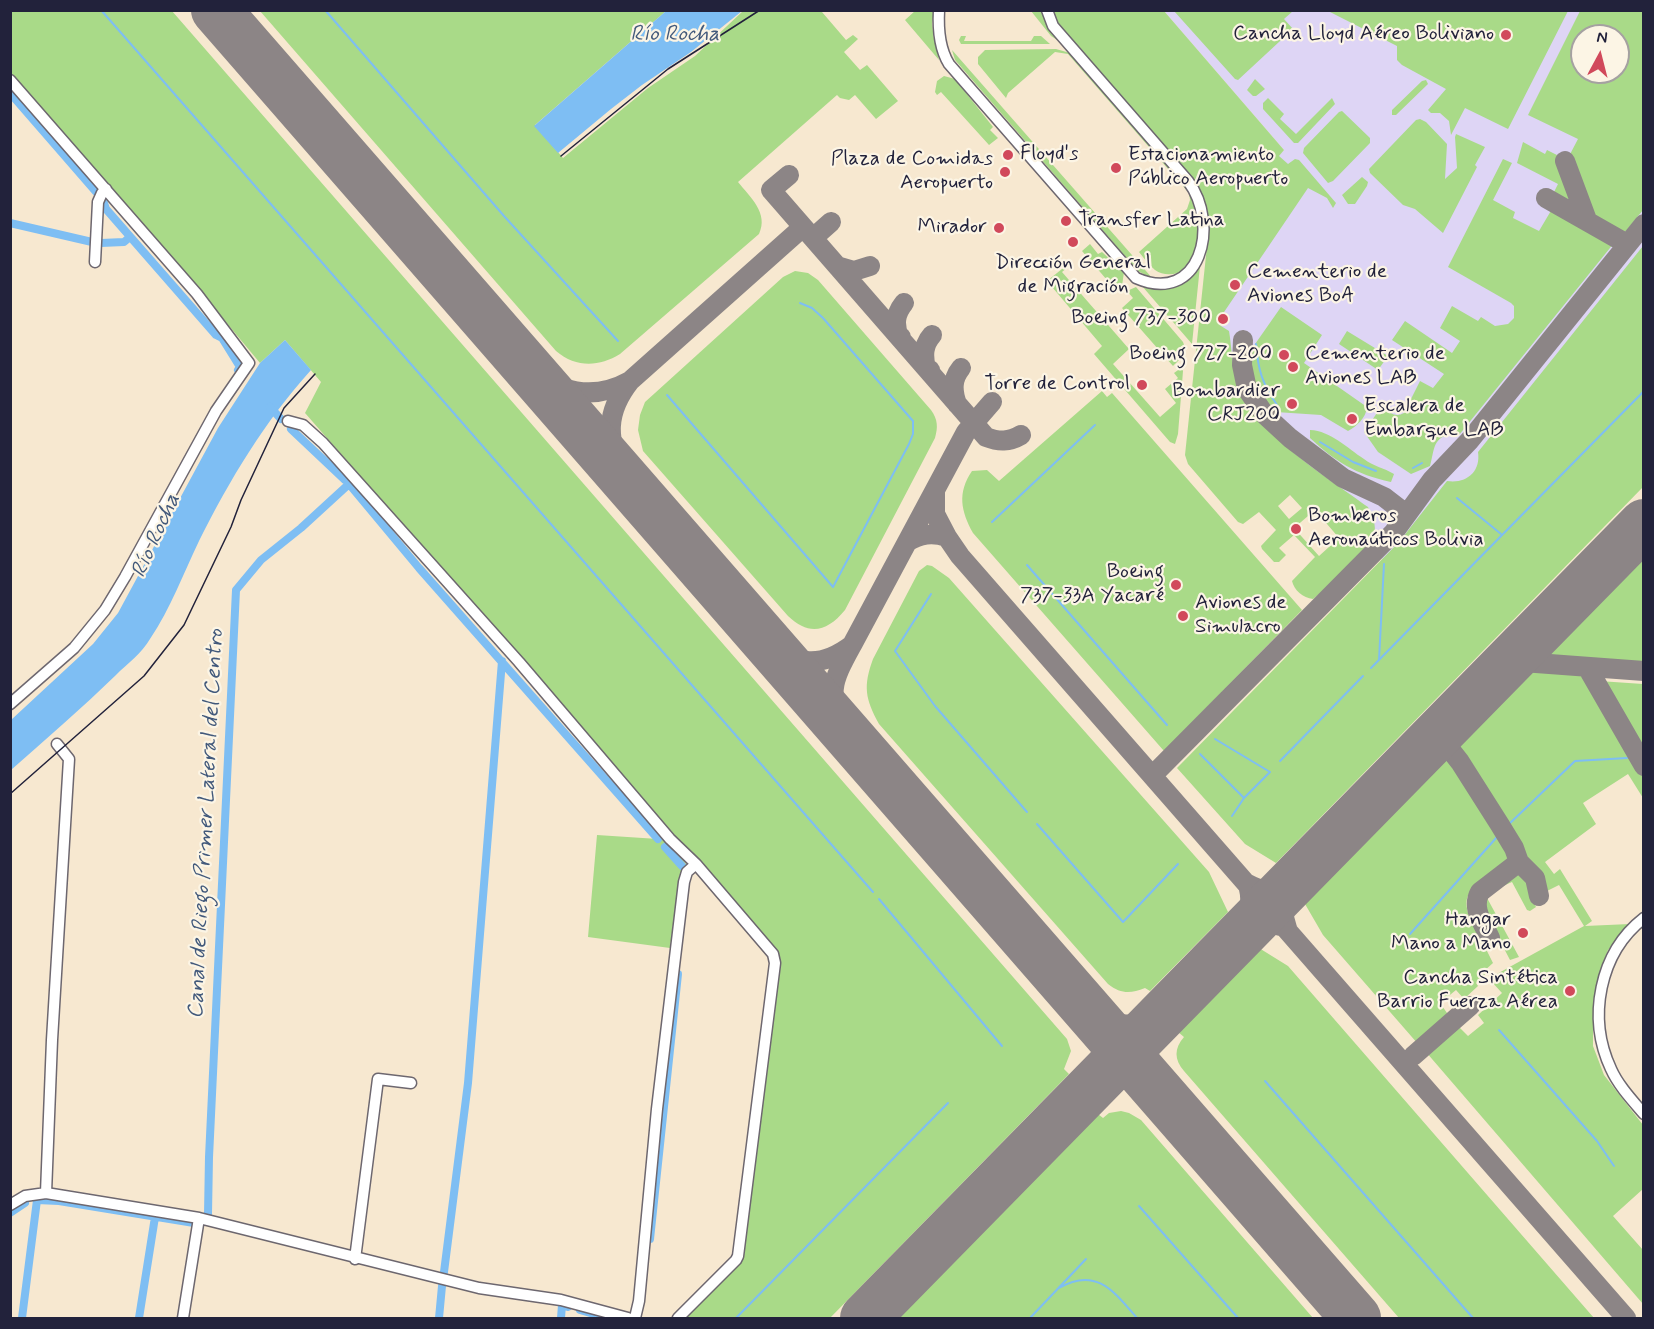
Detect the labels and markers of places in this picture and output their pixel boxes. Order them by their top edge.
place label: Cancha Lloyd Aéreo Boliviano [1233,22,1494,48]
marker: Cancha Lloyd Aéreo Boliviano [1499,28,1513,42]
place label: Floyd's [1020,142,1078,168]
place label: Estacionamiento Público Aeropuerto [1128,143,1288,193]
place label: Plaza de Comidas Aeropuerto [831,147,993,197]
marker: Floyd's [1001,148,1015,162]
marker: Estacionamiento Público Aeropuerto [1109,161,1123,175]
marker: Plaza de Comidas Aeropuerto [998,165,1012,179]
place label: Transfer Latina [1078,208,1225,234]
marker: Transfer Latina [1059,214,1073,228]
place label: Mirador [918,215,987,241]
marker: Mirador [992,221,1006,235]
marker: Dirección General de Migración [1066,235,1080,249]
place label: Dirección General de Migración [995,251,1151,301]
place label: Cementerio de Aviones BoA [1247,260,1387,310]
marker: Cementerio de Aviones BoA [1228,278,1242,292]
place label: Boeing 737-300 [1071,306,1211,332]
marker: Boeing 737-300 [1216,312,1230,326]
place label: Boeing 727-200 [1129,342,1272,368]
place label: Cementerio de Aviones LAB [1305,342,1445,392]
marker: Boeing 727-200 [1277,348,1291,362]
marker: Cementerio de Aviones LAB [1286,360,1300,374]
place label: Torre de Control [984,372,1130,398]
marker: Torre de Control [1135,378,1149,392]
place label: Bombardier CRJ200 [1172,379,1280,429]
place label: Escalera de Embarque LAB [1364,394,1503,444]
marker: Bombardier CRJ200 [1285,397,1299,411]
marker: Escalera de Embarque LAB [1345,412,1359,426]
place label: Bomberos Aeronaúticos Bolivia [1308,504,1484,554]
marker: Bomberos Aeronaúticos Bolivia [1289,522,1303,536]
place label: Boeing 737-33A Yacaré [1020,560,1164,610]
marker: Boeing 737-33A Yacaré [1169,578,1183,592]
place label: Aviones de Simulacro [1195,591,1287,641]
marker: Aviones de Simulacro [1176,609,1190,623]
place label: Hangar Mano a Mano [1391,908,1511,958]
marker: Hangar Mano a Mano [1516,926,1530,940]
place label: Cancha Sintética Barrio Fuerza Aérea [1377,966,1558,1016]
marker: Cancha Sintética Barrio Fuerza Aérea [1563,984,1577,998]

